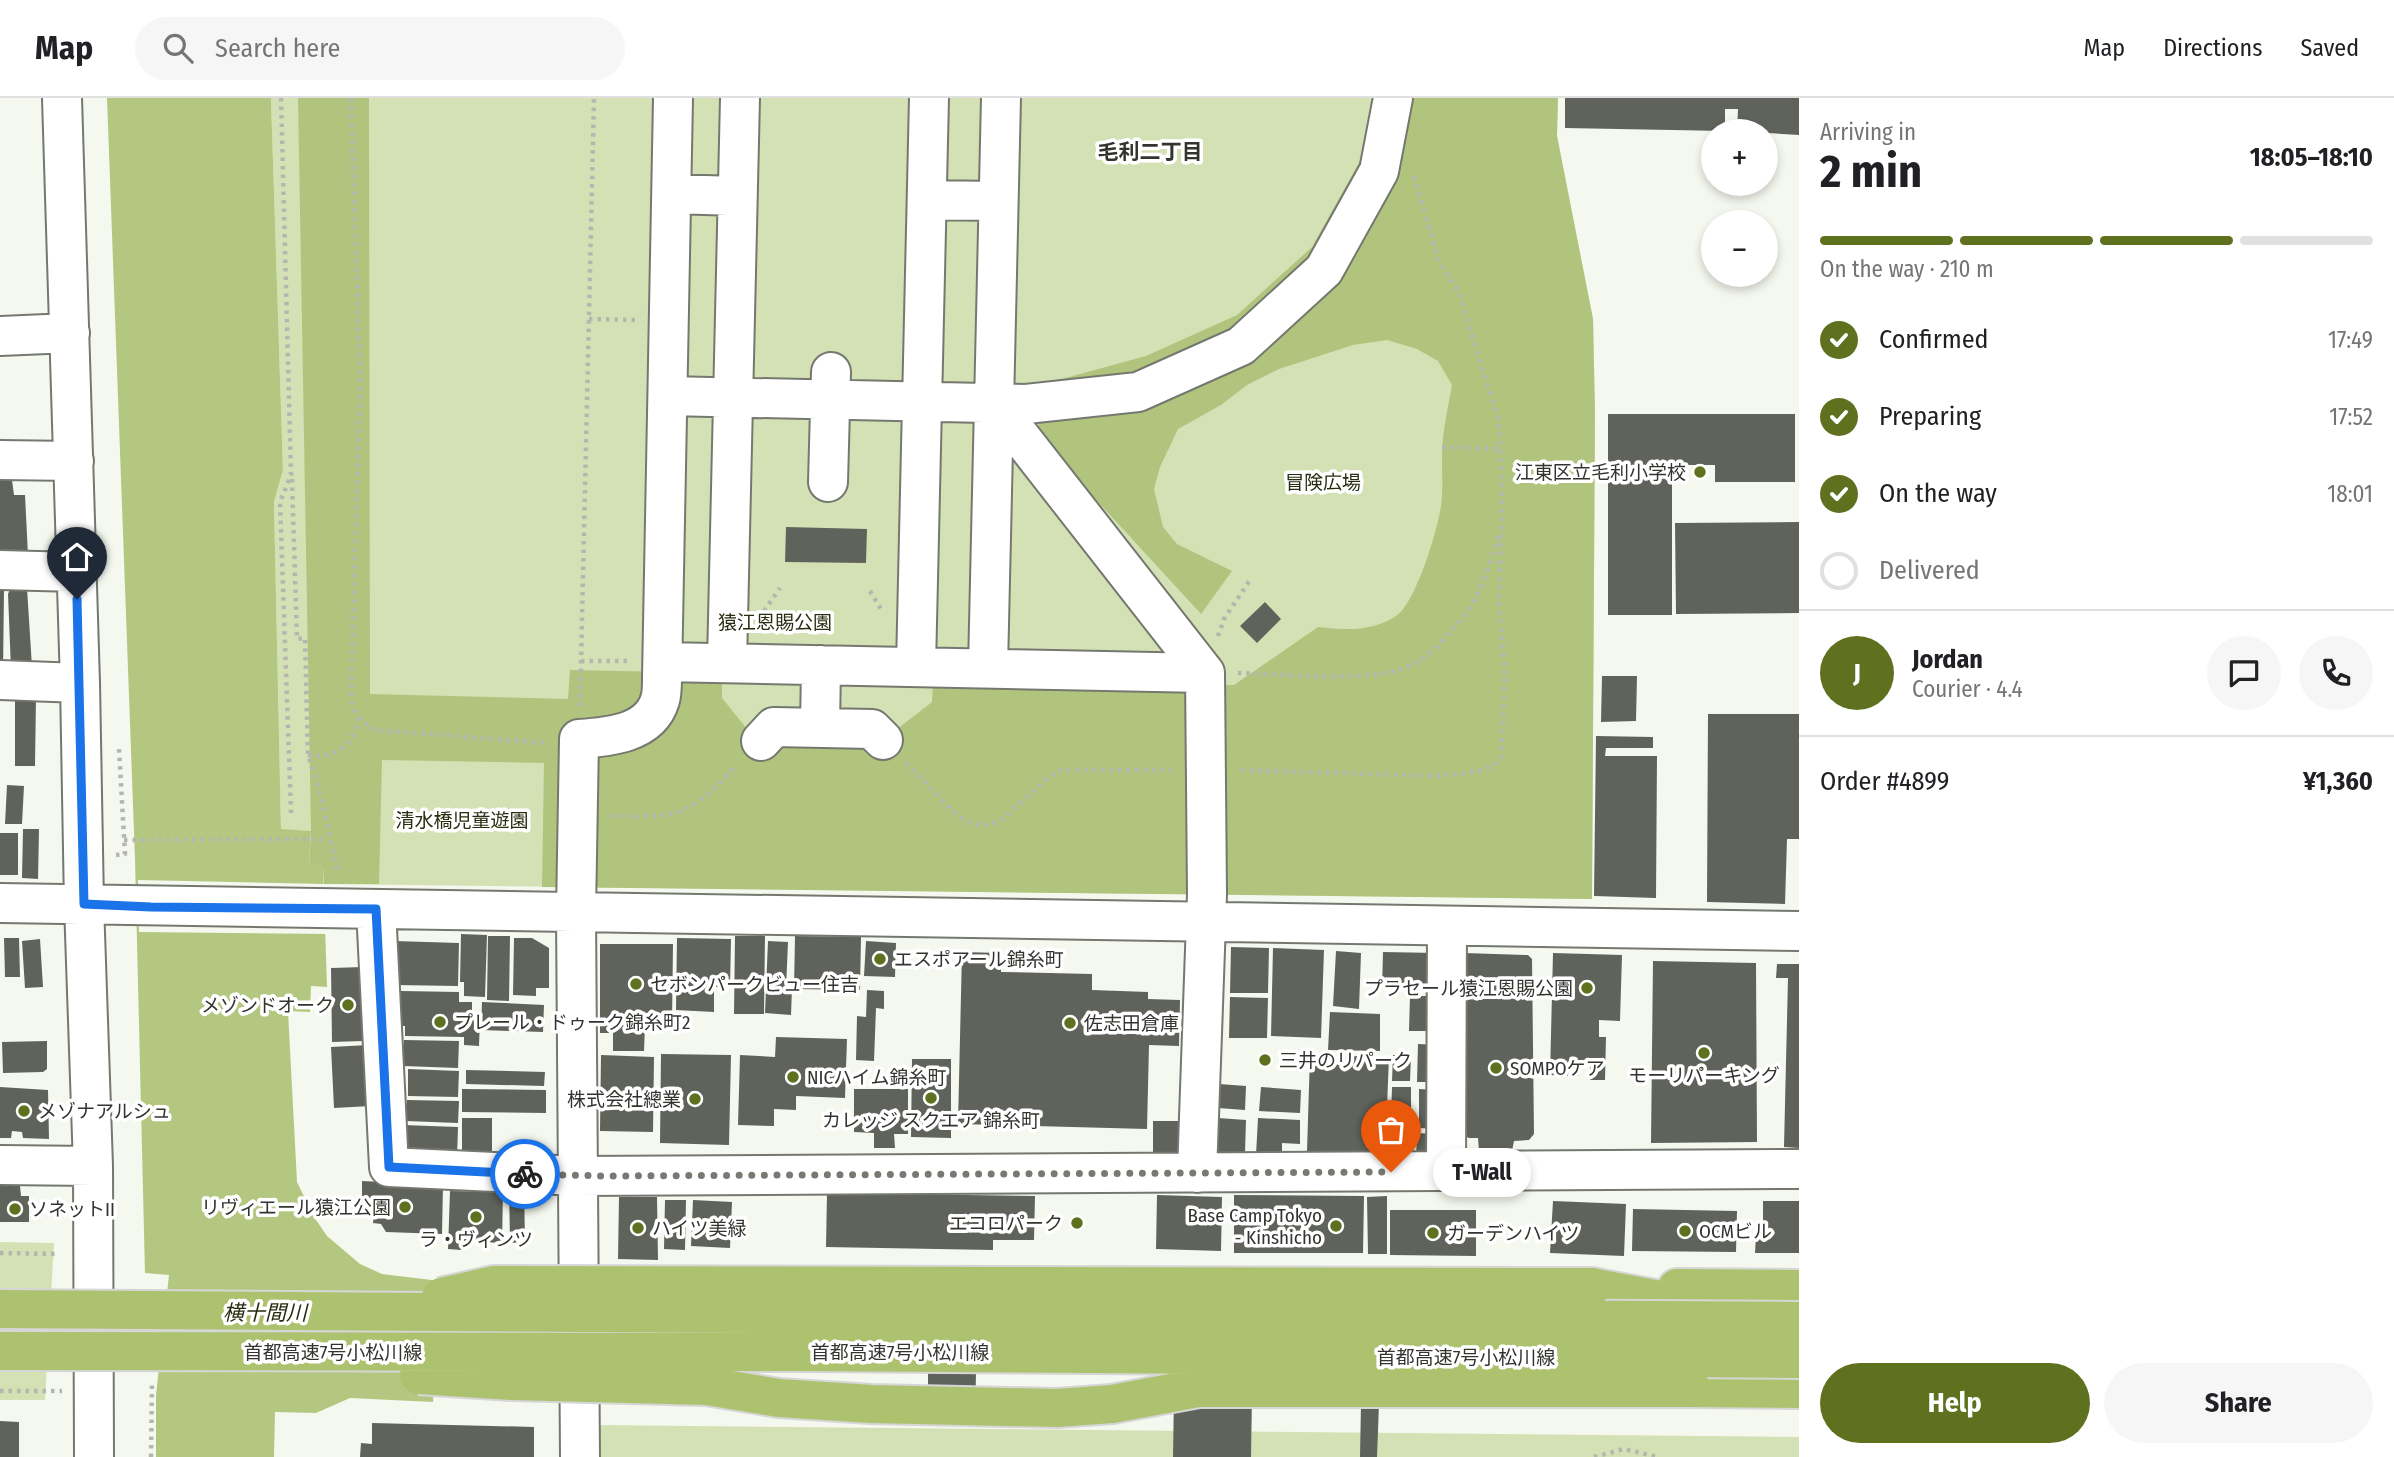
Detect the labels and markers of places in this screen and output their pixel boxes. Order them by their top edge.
place label: 江東区立毛利小学校 [1515,461,1686,484]
marker: 江東区立毛利小学校 [1692,464,1708,480]
pin [47,527,107,599]
place label: エスポアール錦糸町 [894,948,1064,971]
marker: エスポアール錦糸町 [872,951,888,967]
place label: セボンパークビュー住吉 [650,973,859,996]
marker: セボンパークビュー住吉 [628,976,644,992]
place label: プラセール猿江恩賜公園 [1364,977,1573,1000]
marker: プラセール猿江恩賜公園 [1579,980,1595,996]
place label: メゾンドオーク [201,994,334,1017]
marker: メゾンドオーク [340,997,356,1013]
place label: プレール・ドゥーク錦糸町2 [454,1011,690,1034]
place label: 佐志田倉庫 [1084,1012,1179,1035]
marker: プレール・ドゥーク錦糸町2 [432,1014,448,1030]
marker: 佐志田倉庫 [1062,1015,1078,1031]
marker: モーリパーキング [1696,1045,1712,1061]
place label: 三井のリパーク [1279,1049,1412,1072]
marker: 三井のリパーク [1257,1052,1273,1068]
place label: SOMPOケア [1510,1057,1605,1080]
marker: SOMPOケア [1488,1060,1504,1076]
place label: モーリパーキング [1628,1064,1780,1087]
place label: NICハイム錦糸町 [807,1066,946,1089]
marker: NICハイム錦糸町 [785,1069,801,1085]
place label: 株式会社總業 [567,1088,681,1111]
marker: カレッジ スクエア 錦糸町 [923,1090,939,1106]
marker: 株式会社總業 [687,1091,703,1107]
place label: メゾナアルシュ [38,1100,171,1123]
pin [1361,1100,1421,1172]
marker: メゾナアルシュ [16,1103,32,1119]
place label: カレッジ スクエア 錦糸町 [822,1109,1040,1132]
callout: T-Wall [1433,1148,1531,1196]
place label: リヴィエール猿江公園 [201,1196,391,1219]
place label: ソネットII [29,1198,115,1221]
marker: リヴィエール猿江公園 [397,1199,413,1215]
marker: ソネットII [7,1201,23,1217]
place label: Base Camp Tokyo - Kinshicho [1188,1204,1322,1249]
marker: ラ・ヴィンツ [468,1209,484,1225]
place label: エコロパーク [949,1212,1063,1235]
marker: エコロパーク [1069,1215,1085,1231]
place label: ハイツ美緑 [652,1217,747,1240]
marker: Base Camp Tokyo - Kinshicho [1328,1218,1344,1234]
marker: ハイツ美緑 [630,1220,646,1236]
place label: OCMビル [1699,1220,1772,1243]
place label: ガーデンハイツ [1447,1222,1580,1245]
marker: OCMビル [1677,1223,1693,1239]
marker: ガーデンハイツ [1425,1225,1441,1241]
place label: ラ・ヴィンツ [419,1228,533,1251]

